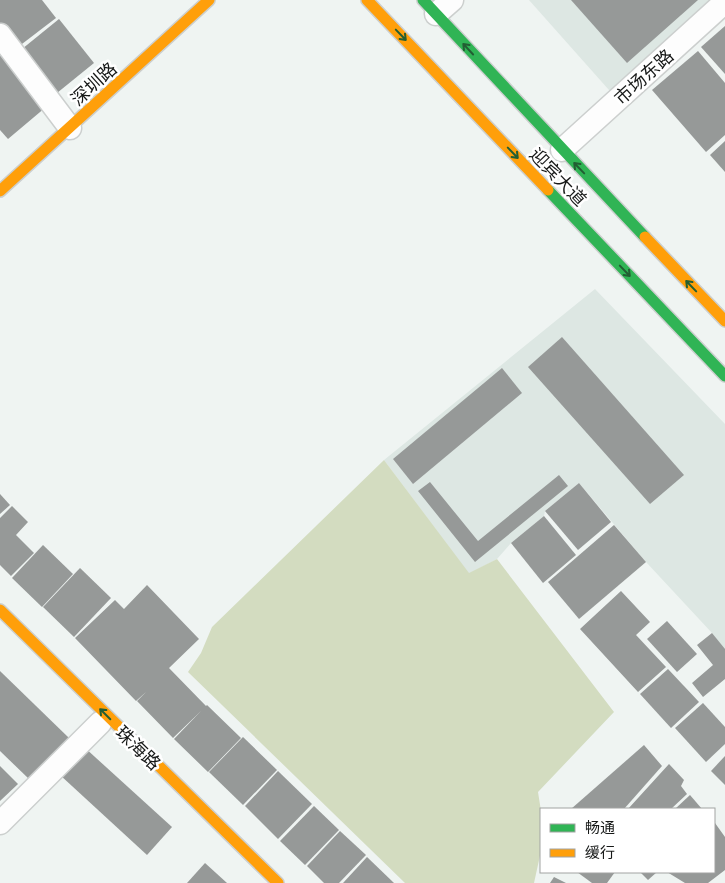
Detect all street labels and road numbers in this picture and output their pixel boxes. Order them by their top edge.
street label: 市场东路 [607,42,679,110]
street label: 深圳路 [64,55,122,111]
street label: 迎宾大道 [524,141,594,211]
street label: 珠海路 [110,719,168,775]

